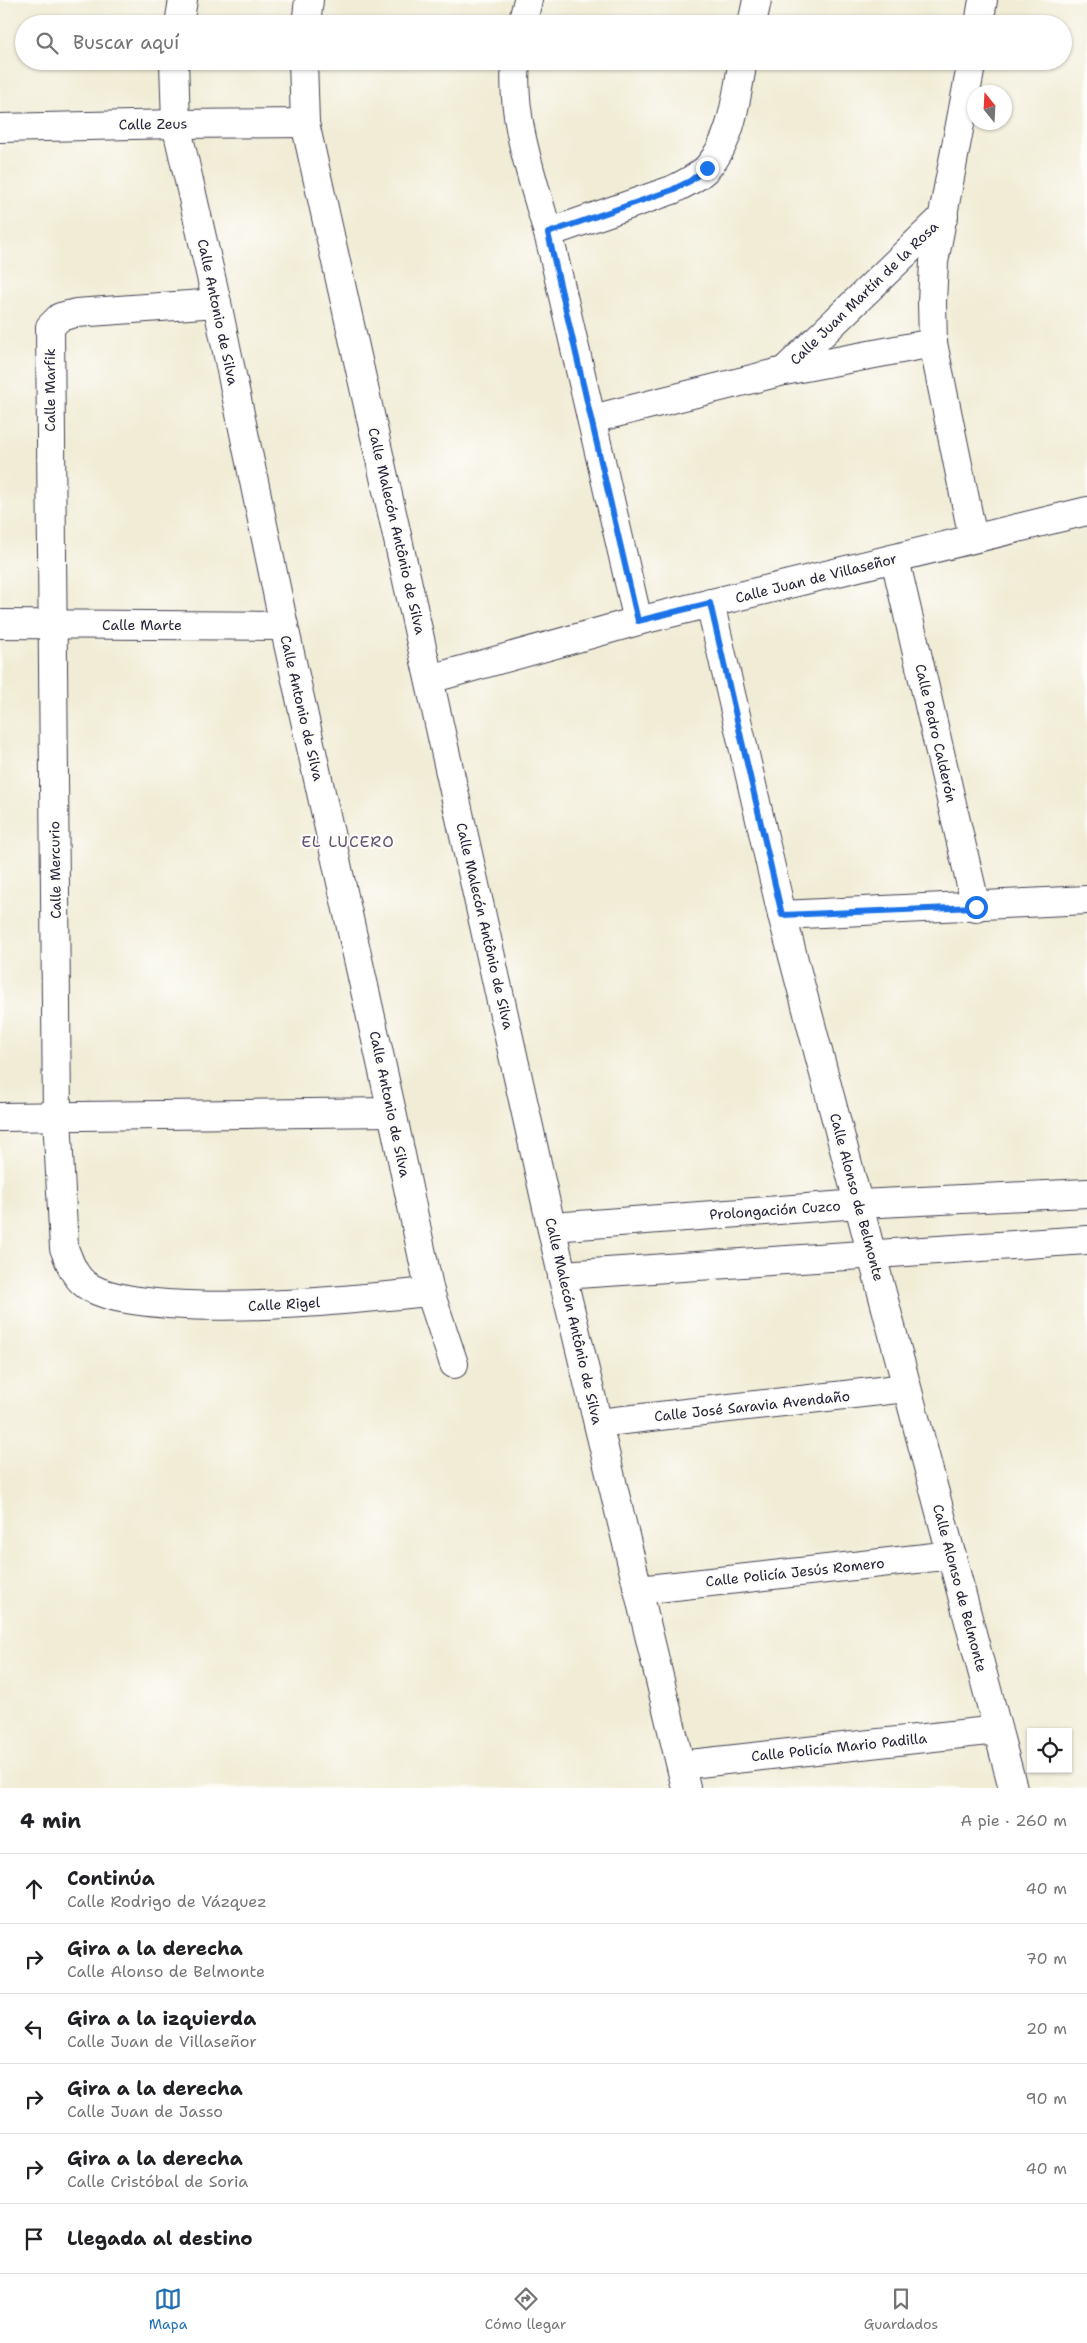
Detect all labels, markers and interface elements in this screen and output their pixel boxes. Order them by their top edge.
search box [15,15,1072,70]
icon: search [33,29,61,57]
text: Buscar aquí [73,30,179,55]
north arrow [967,85,1012,130]
street label: Calle Zeus [118,114,188,134]
route end [696,157,719,180]
street label: Calle Juan Martín de la Rosa [786,217,942,369]
street label: Calle Antonio de Silva [194,237,242,387]
street label: Calle Marfik [41,348,59,432]
street label: Calle Malecón Antônio de Silva [364,426,430,636]
street label: Calle Juan de Villaseñor [733,549,899,607]
street label: Calle Marte [102,616,182,634]
street label: Calle Antonio de Silva [276,633,328,783]
street label: Calle Pedro Calderón [911,662,961,804]
street label: Calle Mercurio [45,821,65,919]
street label: Calle Malecón Antônio de Silva [452,821,518,1031]
district label: EL LUCERO [301,831,395,852]
route start [965,896,988,919]
street label: Calle Antonio de Silva [366,1029,414,1179]
street label: Calle Alonso de Belmonte [826,1111,888,1283]
street label: Prolongación Cuzco [709,1196,841,1224]
street label: Calle Malecón Antônio de Silva [541,1216,607,1426]
street label: Calle Rigel [248,1293,321,1315]
street label: Calle José Saravia Avendaño [653,1387,851,1425]
street label: Calle Alonso de Belmonte [929,1502,991,1674]
street label: Calle Policía Jesús Romero [705,1554,885,1590]
map controls [1027,1728,1072,1773]
button: locate [1027,1728,1072,1773]
street label: Calle Policía Mario Padilla [750,1729,928,1765]
text: 4 min [20,1807,81,1835]
text: A pie · 260 m [961,1810,1067,1831]
text: Continúa [67,1866,155,1891]
icon: ahead [20,1875,48,1903]
text: 40 m [1025,1878,1067,1899]
text: Calle Rodrigo de Vázquez [67,1891,267,1912]
text: Gira a la derecha [67,1936,243,1961]
icon: right [20,1945,48,1973]
text: 70 m [1026,1948,1067,1969]
text: Calle Alonso de Belmonte [67,1961,265,1982]
text: Gira a la izquierda [67,2006,256,2031]
icon: left [20,2015,48,2043]
text: 20 m [1026,2018,1067,2039]
text: Calle Juan de Villaseñor [67,2031,257,2052]
text: Gira a la derecha [67,2076,243,2101]
icon: right [20,2085,48,2113]
text: 90 m [1026,2088,1067,2109]
text: Calle Juan de Jasso [67,2101,223,2122]
text: Gira a la derecha [67,2146,243,2171]
icon: right [20,2155,48,2183]
text: 40 m [1025,2158,1067,2179]
text: Calle Cristóbal de Soria [67,2171,248,2192]
icon: arrive [20,2225,48,2253]
text: Llegada al destino [67,2226,253,2251]
tab: Mapa [149,2285,187,2333]
tab: Cómo llegar [485,2285,566,2333]
tab: Guardados [864,2285,938,2333]

